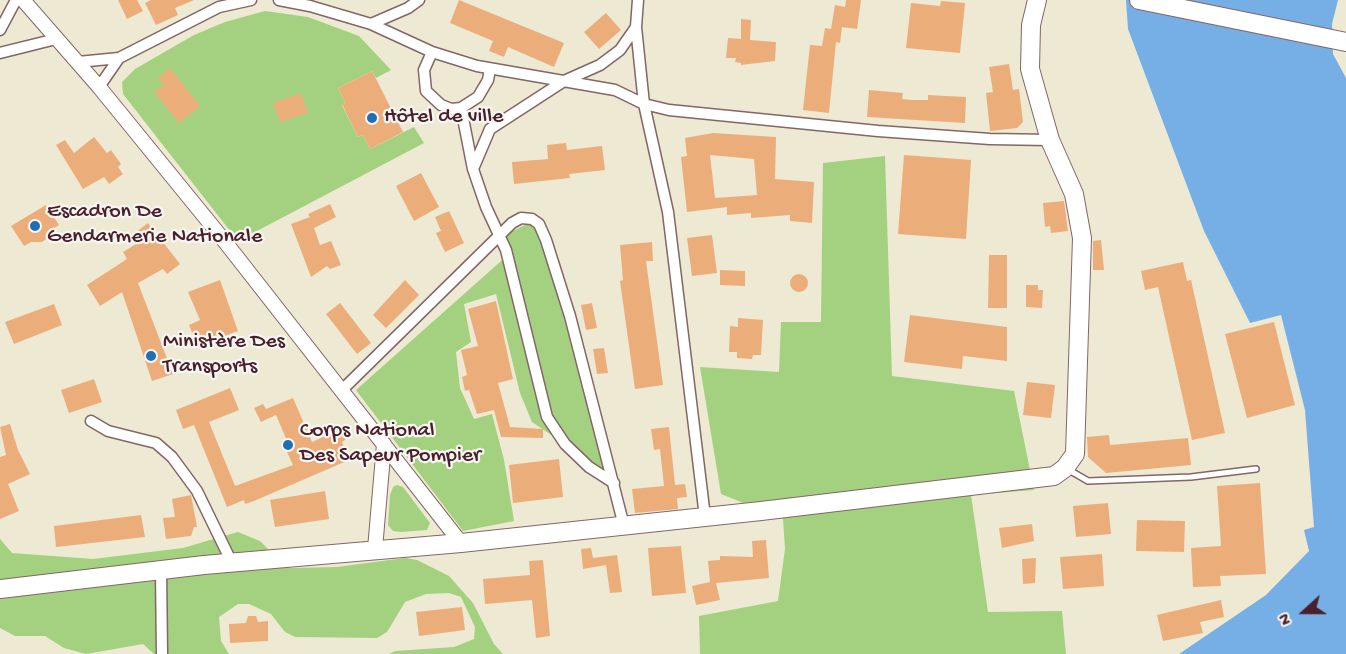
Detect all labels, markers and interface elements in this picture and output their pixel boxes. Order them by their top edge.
place label: Hôtel de ville [384,105,503,131]
marker: Hôtel de ville [365,111,379,125]
place label: Escadron De Gendarmerie Nationale [47,200,262,252]
marker: Escadron De Gendarmerie Nationale [28,219,42,233]
place label: Ministère Des Transports [163,330,285,382]
marker: Ministère Des Transports [144,349,158,363]
place label: Corps National Des Sapeur Pompier [300,419,481,470]
marker: Corps National Des Sapeur Pompier [281,438,295,452]
north arrow [1274,582,1334,642]
text: N [1276,610,1297,627]

